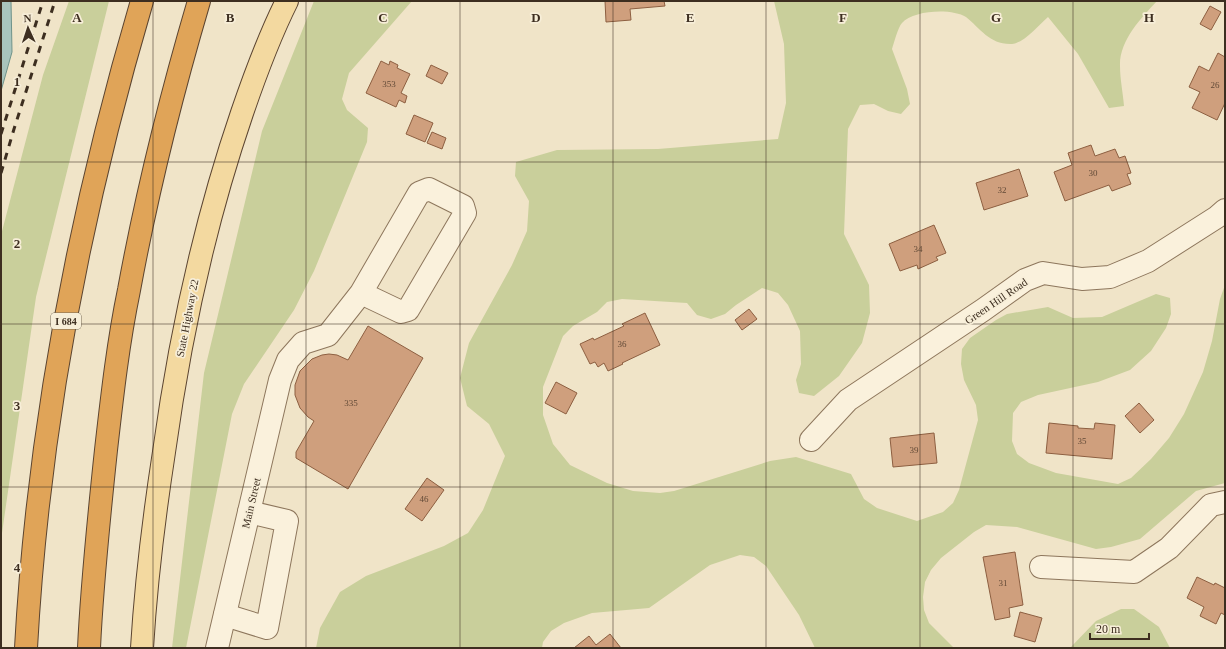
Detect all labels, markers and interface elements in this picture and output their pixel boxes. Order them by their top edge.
north arrow [8,8,48,48]
text: A [72,10,82,25]
text: B [226,10,235,25]
text: C [378,10,388,25]
text: D [531,10,541,25]
text: E [686,10,694,25]
text: F [839,10,847,25]
text: G [991,10,1001,25]
text: H [1144,10,1154,25]
text: N [23,12,32,24]
text: 1 [14,74,20,89]
house number: 353 [382,79,396,89]
house number: 26 [1211,80,1220,90]
house number: 30 [1089,168,1098,178]
house number: 32 [998,185,1007,195]
text: 2 [14,236,20,251]
house number: 34 [914,244,923,254]
street label: Green Hill Road [963,275,1030,326]
street label: State Highway 22 [174,278,200,358]
road number: I 684 [51,313,81,329]
house number: 36 [618,339,627,349]
text: 3 [14,398,21,413]
house number: 335 [344,398,358,408]
house number: 35 [1078,436,1087,446]
house number: 39 [910,445,919,455]
street label: Main Street [239,476,263,530]
house number: 46 [420,494,429,504]
text: 4 [14,560,21,575]
house number: 31 [999,578,1008,588]
scale bar [1090,615,1149,641]
text: 20 m [1096,622,1121,636]

